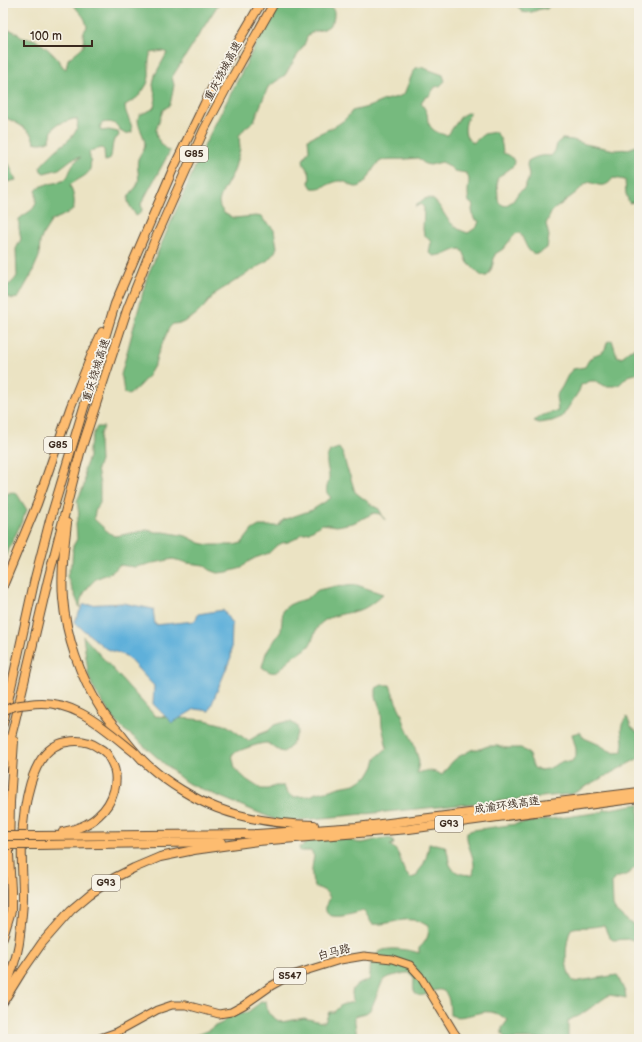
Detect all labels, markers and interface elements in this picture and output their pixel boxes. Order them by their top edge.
scale bar [24,22,92,48]
text: 100 m [30,29,62,44]
street label: 重庆绕城高速 [202,39,244,103]
road number: G85 [180,146,208,162]
street label: 重庆绕城高速 [80,337,112,403]
road number: G85 [44,437,72,453]
street label: 成渝环线高速 [473,794,541,816]
road number: G93 [435,816,463,832]
road number: G93 [92,875,120,891]
street label: 白马路 [316,942,352,962]
road number: S547 [274,968,306,984]

